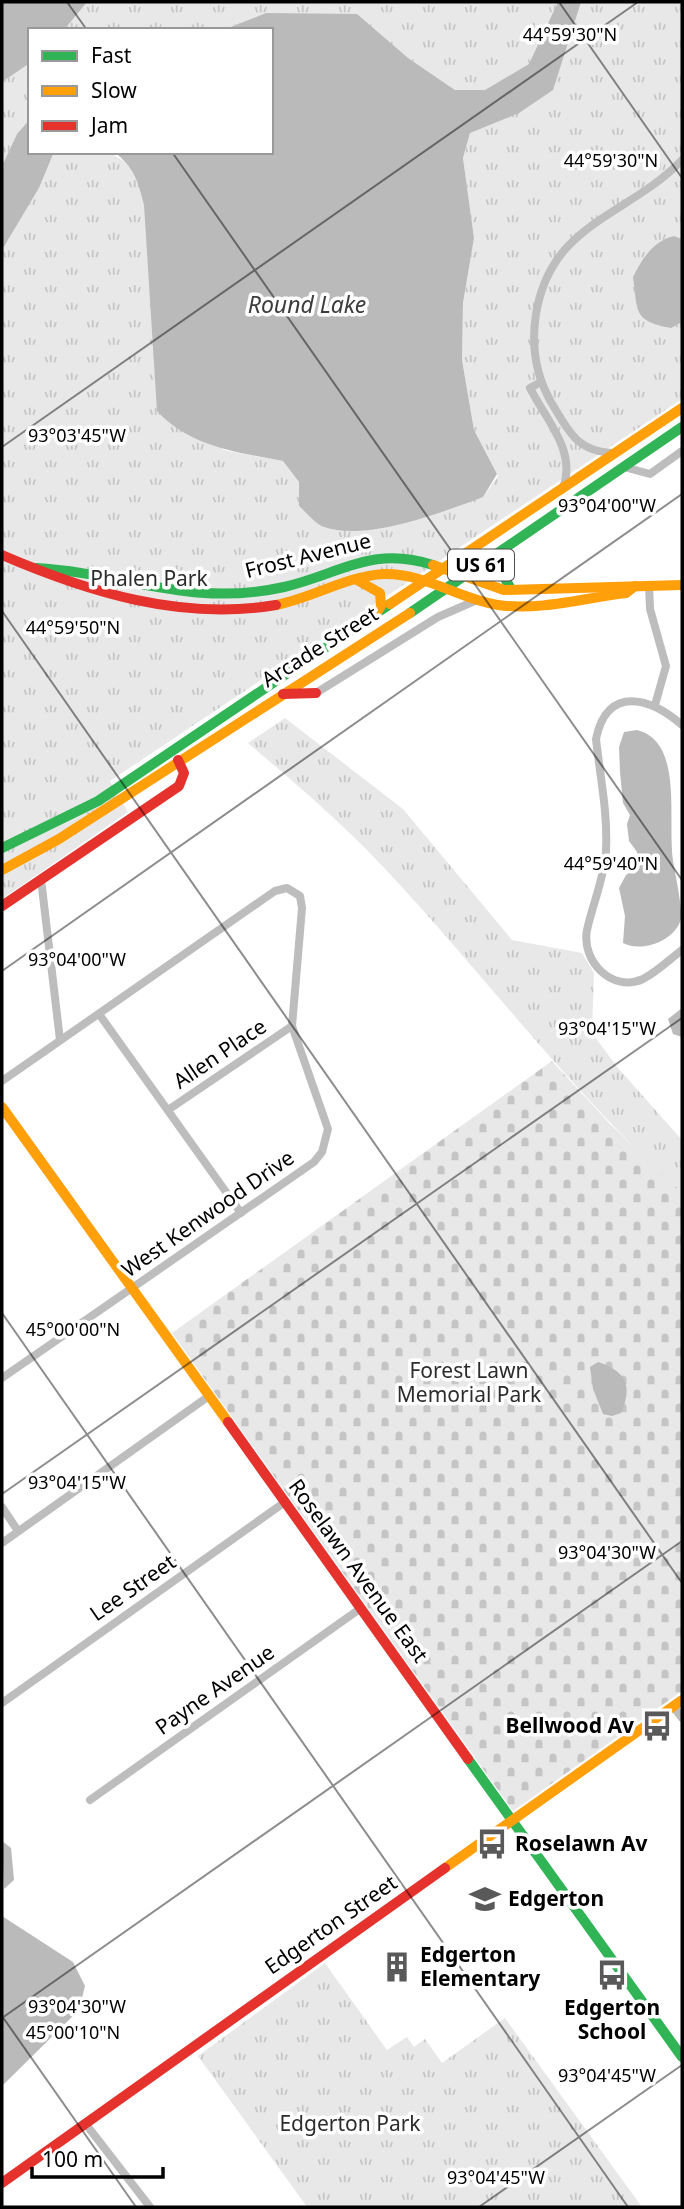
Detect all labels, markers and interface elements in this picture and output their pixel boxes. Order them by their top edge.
text: 44°59'30"N [523,22,617,46]
legend [28,28,273,154]
text: Fast [91,41,132,69]
text: Slow [91,76,137,104]
text: Jam [89,111,128,139]
text: 44°59'30"N [564,148,658,172]
water label: Round Lake [248,288,366,320]
text: 93°03'45"W [28,423,126,447]
text: 93°04'00"W [558,493,656,517]
street label: Frost Avenue [242,526,374,584]
road number: US 61 [448,550,514,580]
park label: Phalen Park [90,564,209,592]
street label: Arcade Street [256,599,383,693]
text: 44°59'50"N [26,615,120,639]
text: 44°59'40"N [564,851,658,875]
text: 93°04'00"W [28,947,126,971]
street label: Allen Place [168,1012,271,1095]
text: 93°04'15"W [558,1016,656,1040]
street label: West Kenwood Drive [116,1143,299,1283]
text: 45°00'00"N [26,1317,120,1341]
park label: Forest Lawn Memorial Park [397,1356,542,1408]
text: 93°04'15"W [28,1470,126,1494]
street label: Roselawn Avenue East [283,1473,435,1668]
text: 93°04'30"W [558,1540,656,1564]
street label: Lee Street [84,1547,181,1627]
street label: Payne Avenue [149,1638,279,1741]
bus stop icon: Bellwood Av [640,1709,674,1743]
place label: Bellwood Av [506,1711,634,1739]
bus stop icon: Roselawn Av [475,1827,509,1861]
place label: Roselawn Av [515,1829,647,1857]
street label: Edgerton Street [259,1868,402,1980]
school or university icon: Edgerton [468,1882,502,1916]
place label: Edgerton [508,1884,604,1912]
place label: Edgerton Elementary [420,1940,540,1992]
building icon: Edgerton Elementary [380,1950,414,1984]
bus stop icon: Edgerton School [595,1958,629,1992]
place label: Edgerton School [564,1993,660,2045]
text: 93°04'30"W [28,1994,126,2018]
text: 45°00'10"N [26,2020,120,2044]
text: 93°04'45"W [558,2063,656,2087]
park label: Edgerton Park [279,2109,421,2137]
scale bar [32,2136,163,2180]
text: 100 m [42,2145,103,2173]
text: 93°04'45"W [447,2165,545,2189]

